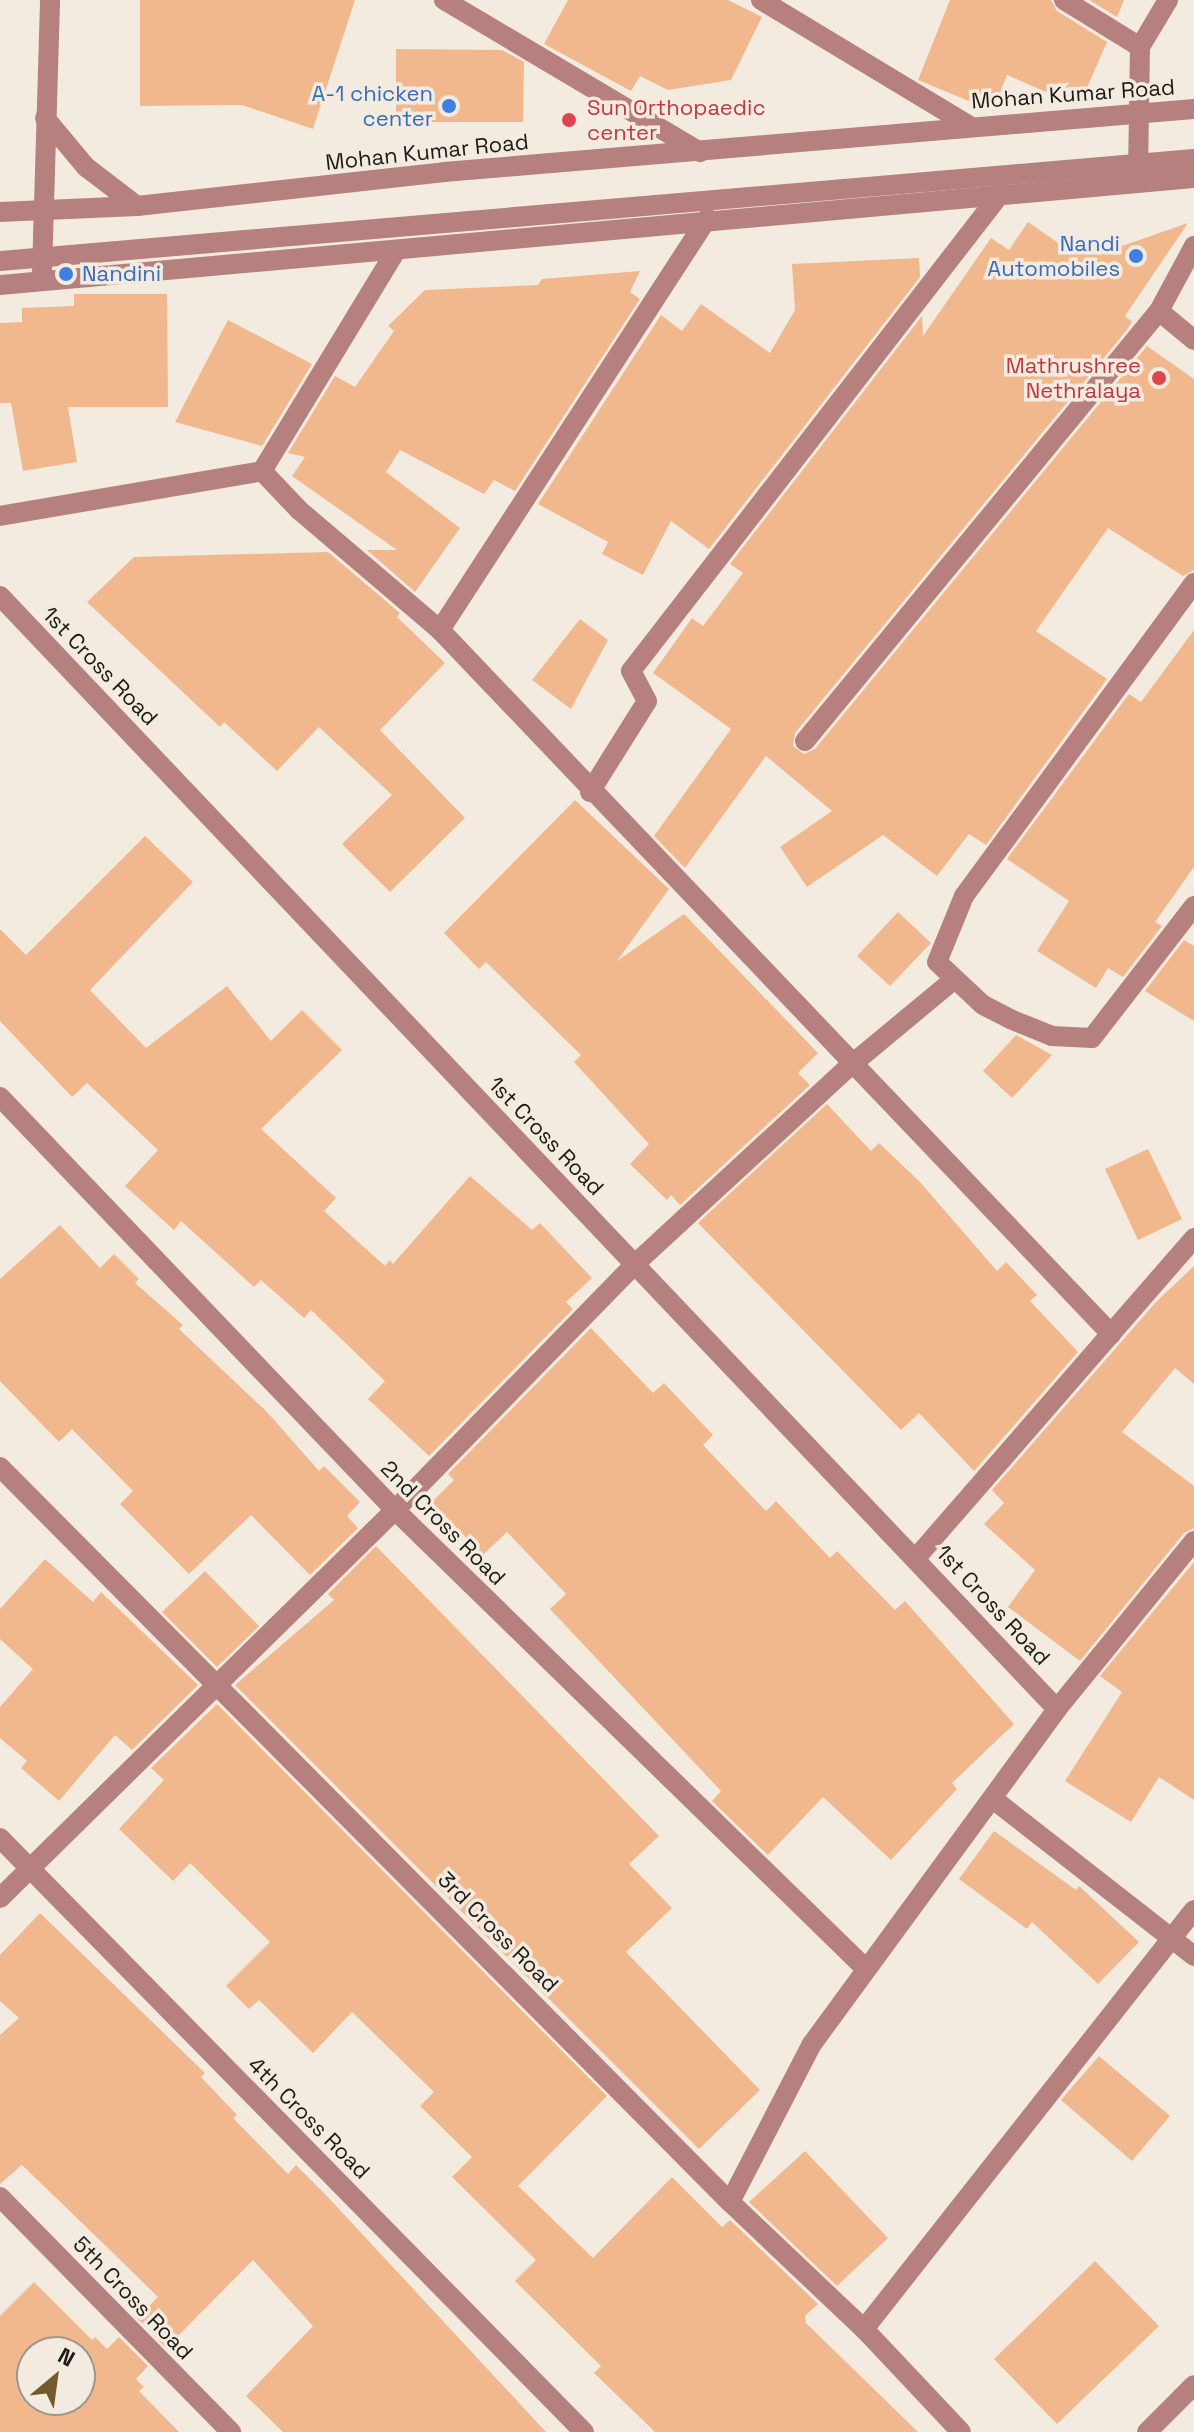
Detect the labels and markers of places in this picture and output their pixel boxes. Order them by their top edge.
place label: A-1 chicken center [312,80,433,132]
place label: Sun Orthopaedic center [587,94,766,146]
marker: A-1 chicken center [440,97,458,115]
marker: Sun Orthopaedic center [558,109,580,131]
place label: Nandi Automobiles [987,230,1120,282]
marker: Nandi Automobiles [1127,247,1145,265]
place label: Nandini [82,261,161,287]
marker: Nandini [57,265,75,283]
place label: Mathrushree Nethralaya [1006,352,1141,404]
marker: Mathrushree Nethralaya [1148,367,1170,389]

